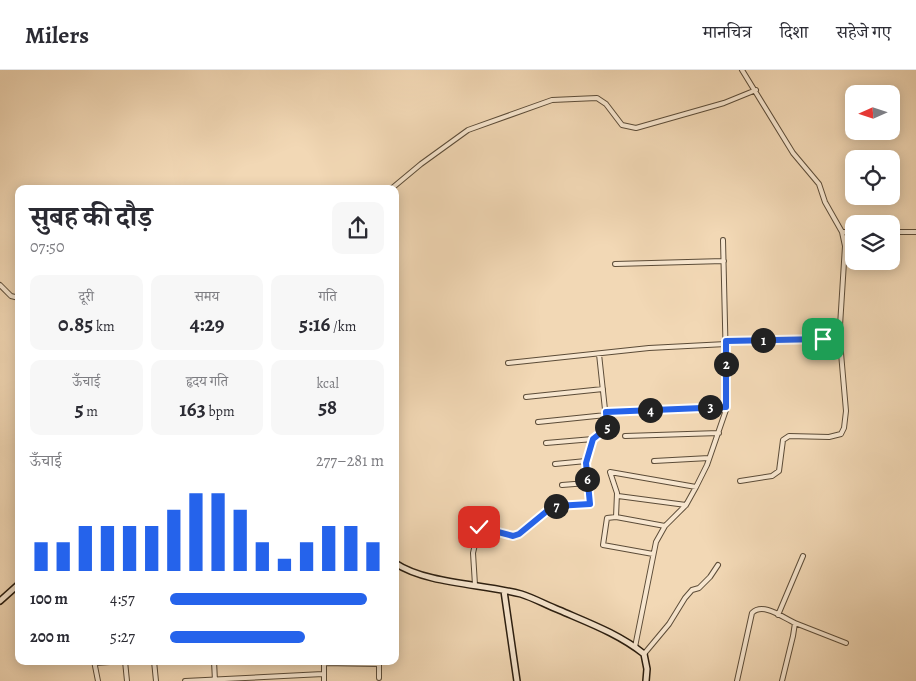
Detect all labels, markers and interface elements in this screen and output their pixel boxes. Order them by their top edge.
text: Milers [25,19,89,51]
text: मानचित्र [703,20,752,44]
text: दिशा [780,20,808,44]
text: सहेजे गए [836,20,891,44]
north arrow [845,85,900,140]
map controls [845,85,900,270]
button: locate [845,150,900,205]
text: सुबह की दौड़ [30,198,152,236]
button: share [332,202,384,254]
button: layers [845,215,900,270]
text: 07:50 [30,236,64,258]
text: दूरी [79,287,94,306]
text: समय [195,287,219,306]
text: गति [318,287,337,306]
text: 0.85 [58,310,93,338]
text: 4:29 [190,310,224,338]
text: 5:16 [299,310,330,338]
text: km [93,317,115,336]
text: /km [330,317,356,336]
pin [802,318,844,360]
icon: arrive [809,325,837,353]
pin: 1 [750,328,776,352]
text: 1 [761,331,766,350]
pin: 2 [714,352,738,376]
text: 2 [723,355,730,374]
text: ऊँचाई [73,372,100,391]
text: हृदय गति [186,372,228,391]
text: kcal [316,374,339,393]
text: 58 [318,393,337,421]
pin: 3 [698,394,722,420]
text: 5 [75,395,84,423]
text: 163 [179,395,206,423]
pin: 4 [638,398,662,422]
text: 3 [707,398,714,417]
text: 4 [647,401,654,420]
text: m [84,402,98,421]
text: bpm [206,402,235,421]
pin: 5 [594,414,620,440]
text: 5 [605,418,610,437]
text: ऊँचाई [30,450,62,472]
text: 277–281 m [316,450,384,472]
pin: 6 [574,466,600,492]
text: 6 [584,470,591,489]
pin: 7 [544,494,568,518]
text: 7 [554,497,559,516]
pin [458,506,500,548]
icon: check [465,513,493,541]
text: 100 m [30,588,68,610]
text: 4:57 [110,588,135,610]
text: 200 m [30,626,70,648]
text: 5:27 [110,626,135,648]

